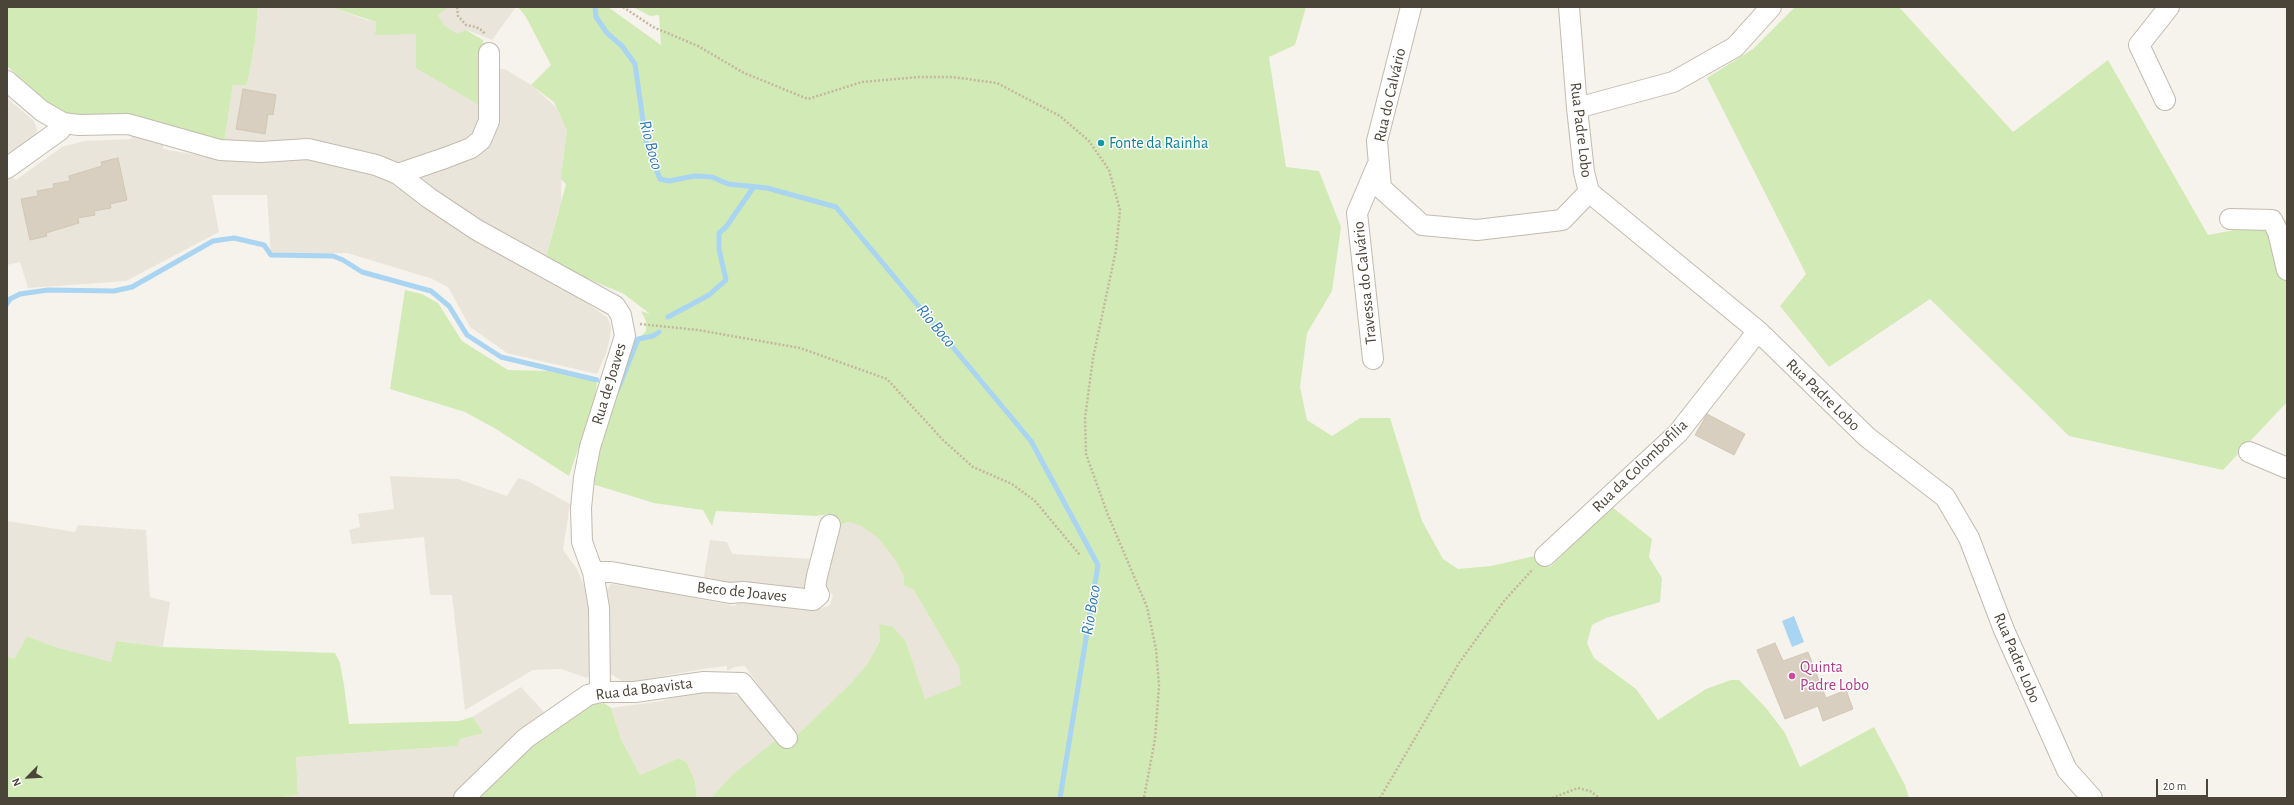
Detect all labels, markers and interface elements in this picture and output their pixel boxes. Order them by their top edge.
street label: Rua do Calvário [1370,46,1410,144]
street label: Rua Padre Lobo [1566,81,1596,179]
water label: Rio Boco [635,118,667,172]
place label: Fonte da Rainha [1109,133,1208,153]
marker: Fonte da Rainha [1096,138,1106,148]
street label: Travessa do Calvário [1349,220,1381,346]
water label: Rio Boco [912,300,960,352]
street label: Rua de Joaves [587,341,631,427]
street label: Rua Padre Lobo [1782,355,1864,435]
street label: Rua da Colombofilia [1588,416,1692,516]
street label: Beco de Joaves [696,578,788,606]
water label: Rio Boco [1077,584,1105,636]
street label: Rua Padre Lobo [1989,610,2045,706]
place label: Quinta Padre Lobo [1800,657,1869,695]
marker: Quinta Padre Lobo [1787,671,1797,681]
street label: Rua da Boavista [594,674,694,704]
north arrow [8,757,48,797]
scale bar [2158,771,2210,797]
text: N [10,776,23,788]
text: 20 m [2163,780,2186,792]

